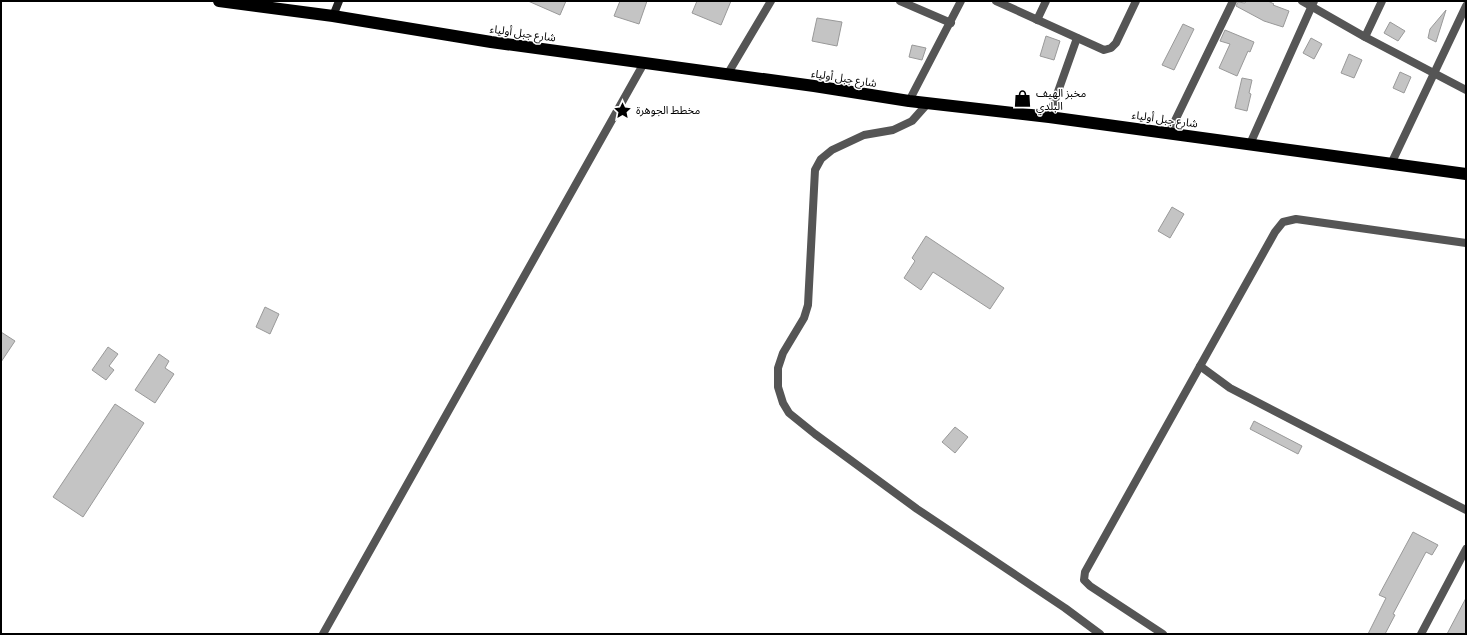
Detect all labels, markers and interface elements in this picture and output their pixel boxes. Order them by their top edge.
street label: شارع جبل أولياء [489,21,557,46]
street label: شارع جبل أولياء [810,66,878,91]
place label: مخبز الهيف البلدي [1036,86,1087,116]
shop icon: مخبز الهيف البلدي [1013,89,1033,109]
place icon: مخطط الجوهرة [613,100,633,120]
place label: مخطط الجوهرة [636,103,701,117]
street label: شارع جبل أولياء [1131,107,1199,132]

